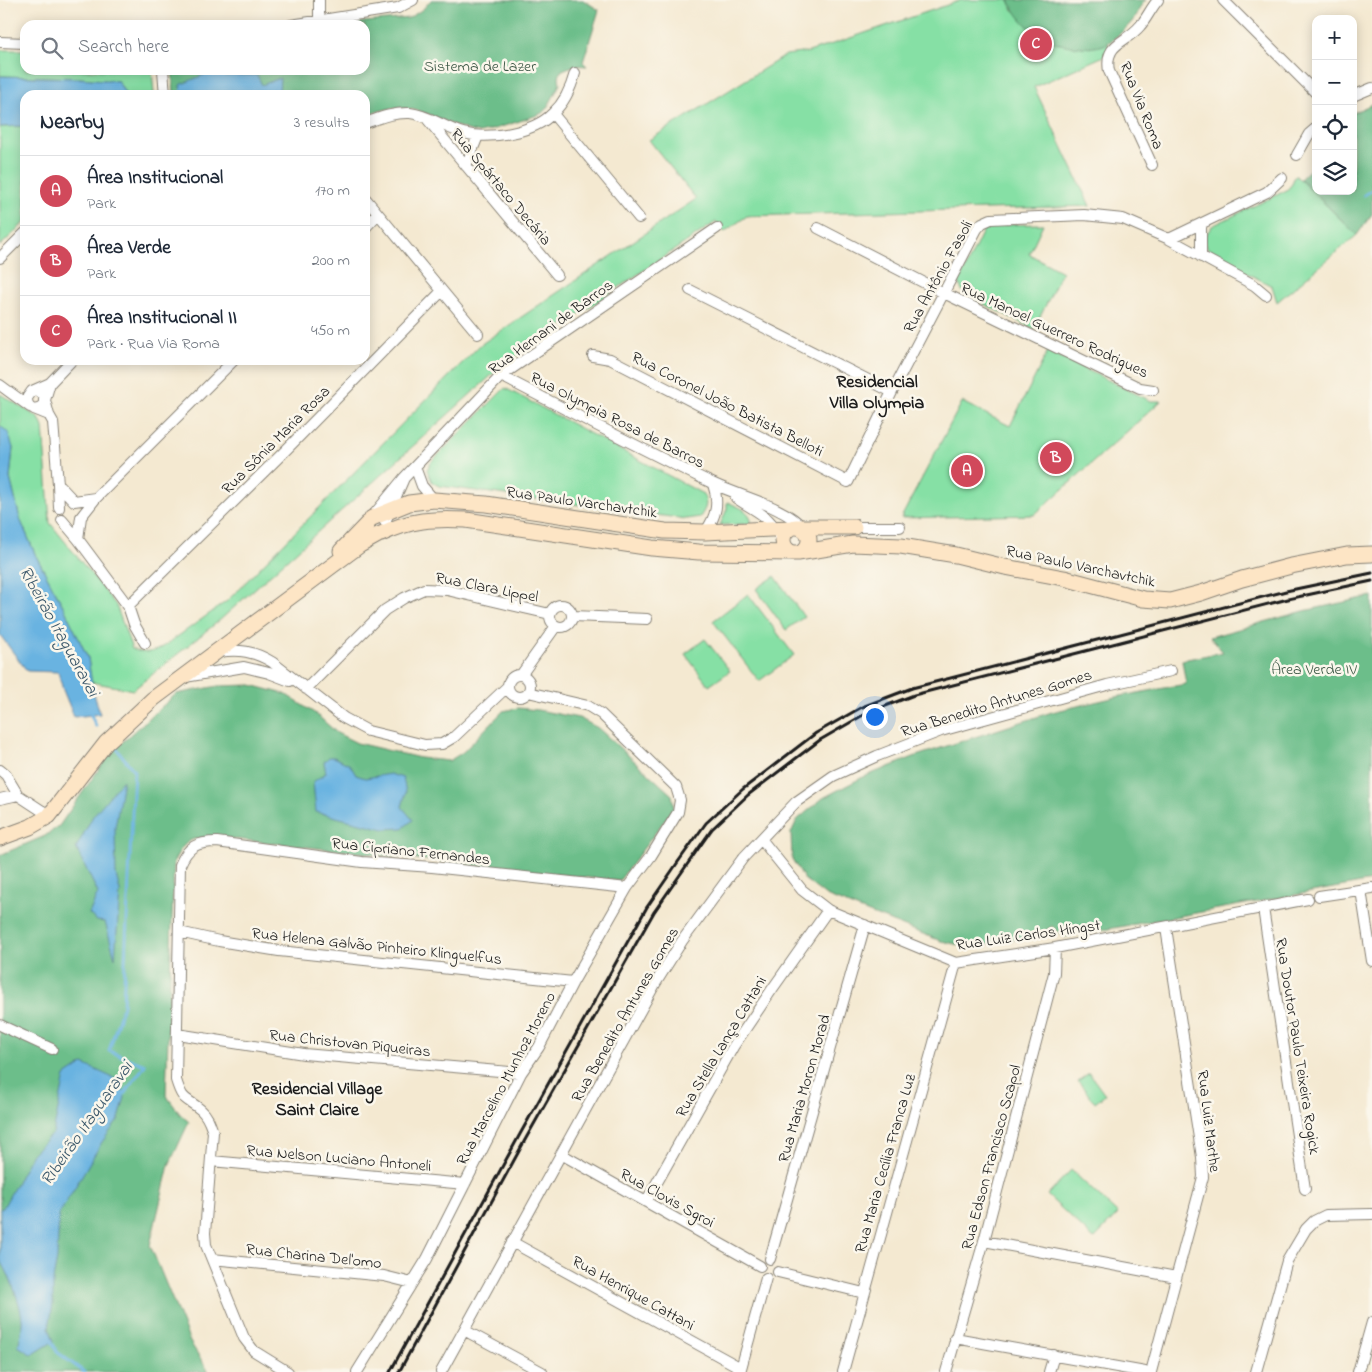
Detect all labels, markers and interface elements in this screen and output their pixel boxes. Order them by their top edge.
map controls [1312,15,1357,195]
button: + [1312,15,1357,60]
search box [20,20,370,75]
pin: C [1020,25,1052,63]
icon: search [38,34,66,62]
text: Search here [78,34,169,61]
park label: Sistema de Lazer [424,55,536,79]
street label: Rua Via Roma [1113,58,1170,153]
button: − [1312,60,1357,105]
button: locate [1312,105,1357,150]
text: Nearby [40,108,104,138]
text: 3 results [294,111,350,135]
street label: Rua Spártaco Decária [444,123,557,251]
button: layers [1312,150,1357,195]
text: Área Institucional [87,165,223,192]
text: A [51,179,61,203]
text: 170 m [315,179,350,203]
text: Park [87,192,116,216]
street label: Rua Antônio Fasoli [898,216,980,338]
text: Área Verde [87,235,171,262]
text: B [51,249,61,273]
text: 200 m [312,249,350,273]
text: Park [87,262,116,286]
street label: Rua Hernani de Barros [484,274,619,381]
street label: Rua Manoel Guerrero Rodrigues [956,277,1152,385]
text: Área Institucional II [87,305,237,332]
text: C [52,319,60,343]
text: 450 m [311,319,350,343]
text: Park · Rua Via Roma [87,332,220,356]
street label: Rua Coronel João Batista Belloti [627,346,828,464]
street label: Rua Olympia Rosa de Barros [526,366,709,475]
district label: Residencial Villa Olympia [829,370,924,418]
street label: Rua Sônia Maria Rosa [217,381,336,500]
pin: B [1040,439,1072,477]
pin: A [951,452,983,490]
street label: Rua Paulo Varchavtchik [505,481,660,526]
street label: Rua Paulo Varchavtchik [1004,539,1159,595]
water label: Ribeirão Itaguaravai [12,562,106,704]
street label: Rua Clara Lippel [433,566,540,610]
park label: Área Verde IV [1271,658,1357,682]
street label: Rua Benedito Antunes Gomes [898,663,1095,744]
your location [862,704,888,730]
street label: Rua Cipriano Fernandes [331,832,491,872]
street label: Rua Luiz Carlos Hingst [955,914,1103,958]
street label: Rua Helena Galvão Pinheiro Klinguelfus [250,922,503,972]
street label: Rua Benedito Antunes Gomes [566,923,686,1107]
street label: Rua Doutor Paulo Teixeira Rogick [1268,936,1326,1157]
street label: Rua Stella Lança Cattani [670,972,774,1122]
street label: Rua Marcelino Munhoz Moreno [451,988,563,1170]
street label: Rua Maria Moron Morad [772,1012,838,1166]
street label: Rua Christovan Piqueiras [268,1024,432,1064]
water label: Ribeirão Itaguaravai [35,1056,141,1191]
street label: Rua Edson Francisco Scapol [956,1062,1028,1253]
street label: Rua Luiz Marthe [1190,1069,1226,1174]
street label: Rua Maria Cecília Franca Luz [849,1071,923,1256]
district label: Residencial Village Saint Claire [252,1077,383,1124]
street label: Rua Nelson Luciano Antoneli [245,1139,432,1179]
street label: Rua Clovis Sgroi [615,1163,719,1235]
street label: Rua Charina Del'omo [245,1238,383,1276]
street label: Rua Henrique Cattani [567,1250,699,1338]

